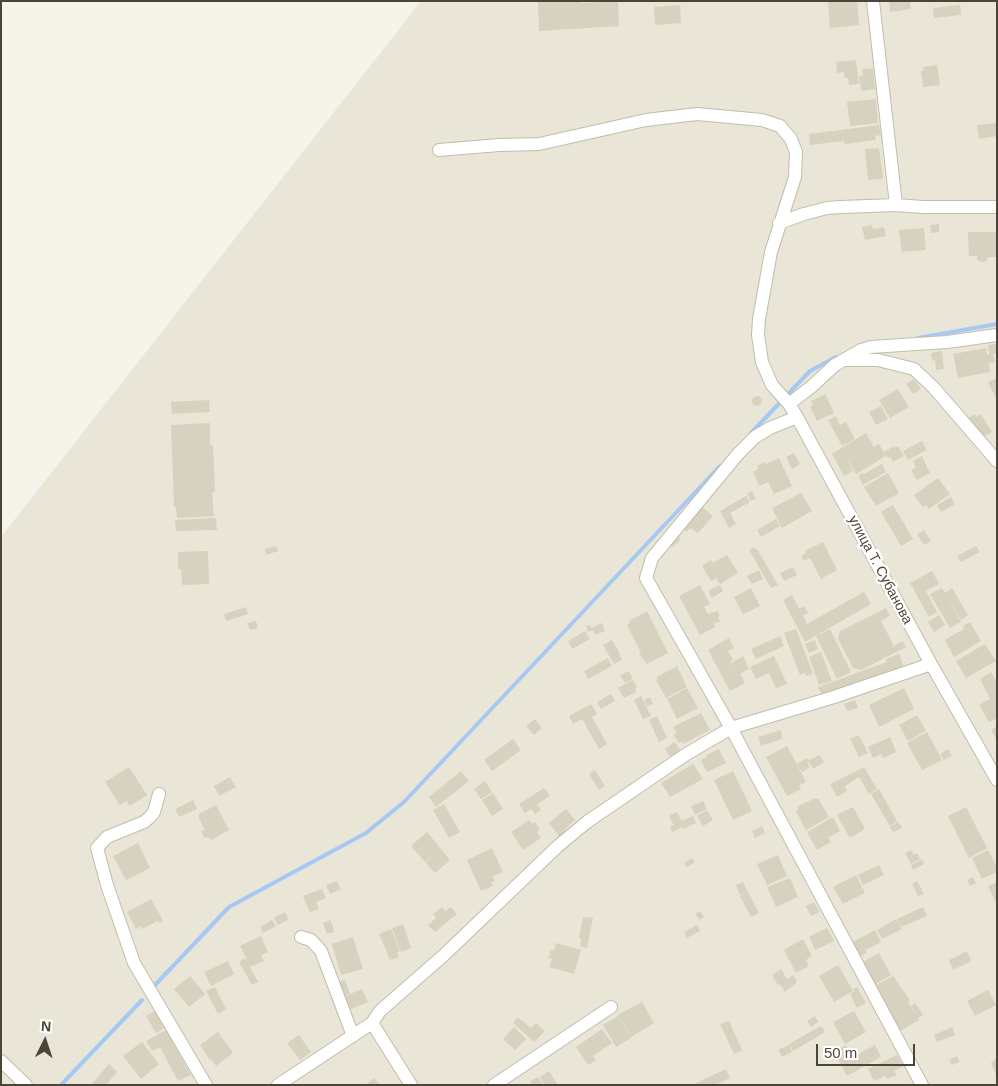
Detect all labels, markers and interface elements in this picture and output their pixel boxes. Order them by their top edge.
street label: улица Т. Субанова [844,513,916,627]
north arrow [20,1016,70,1066]
text: N [40,1018,52,1034]
scale bar [818,1034,917,1066]
text: 50 m [824,1044,857,1061]

